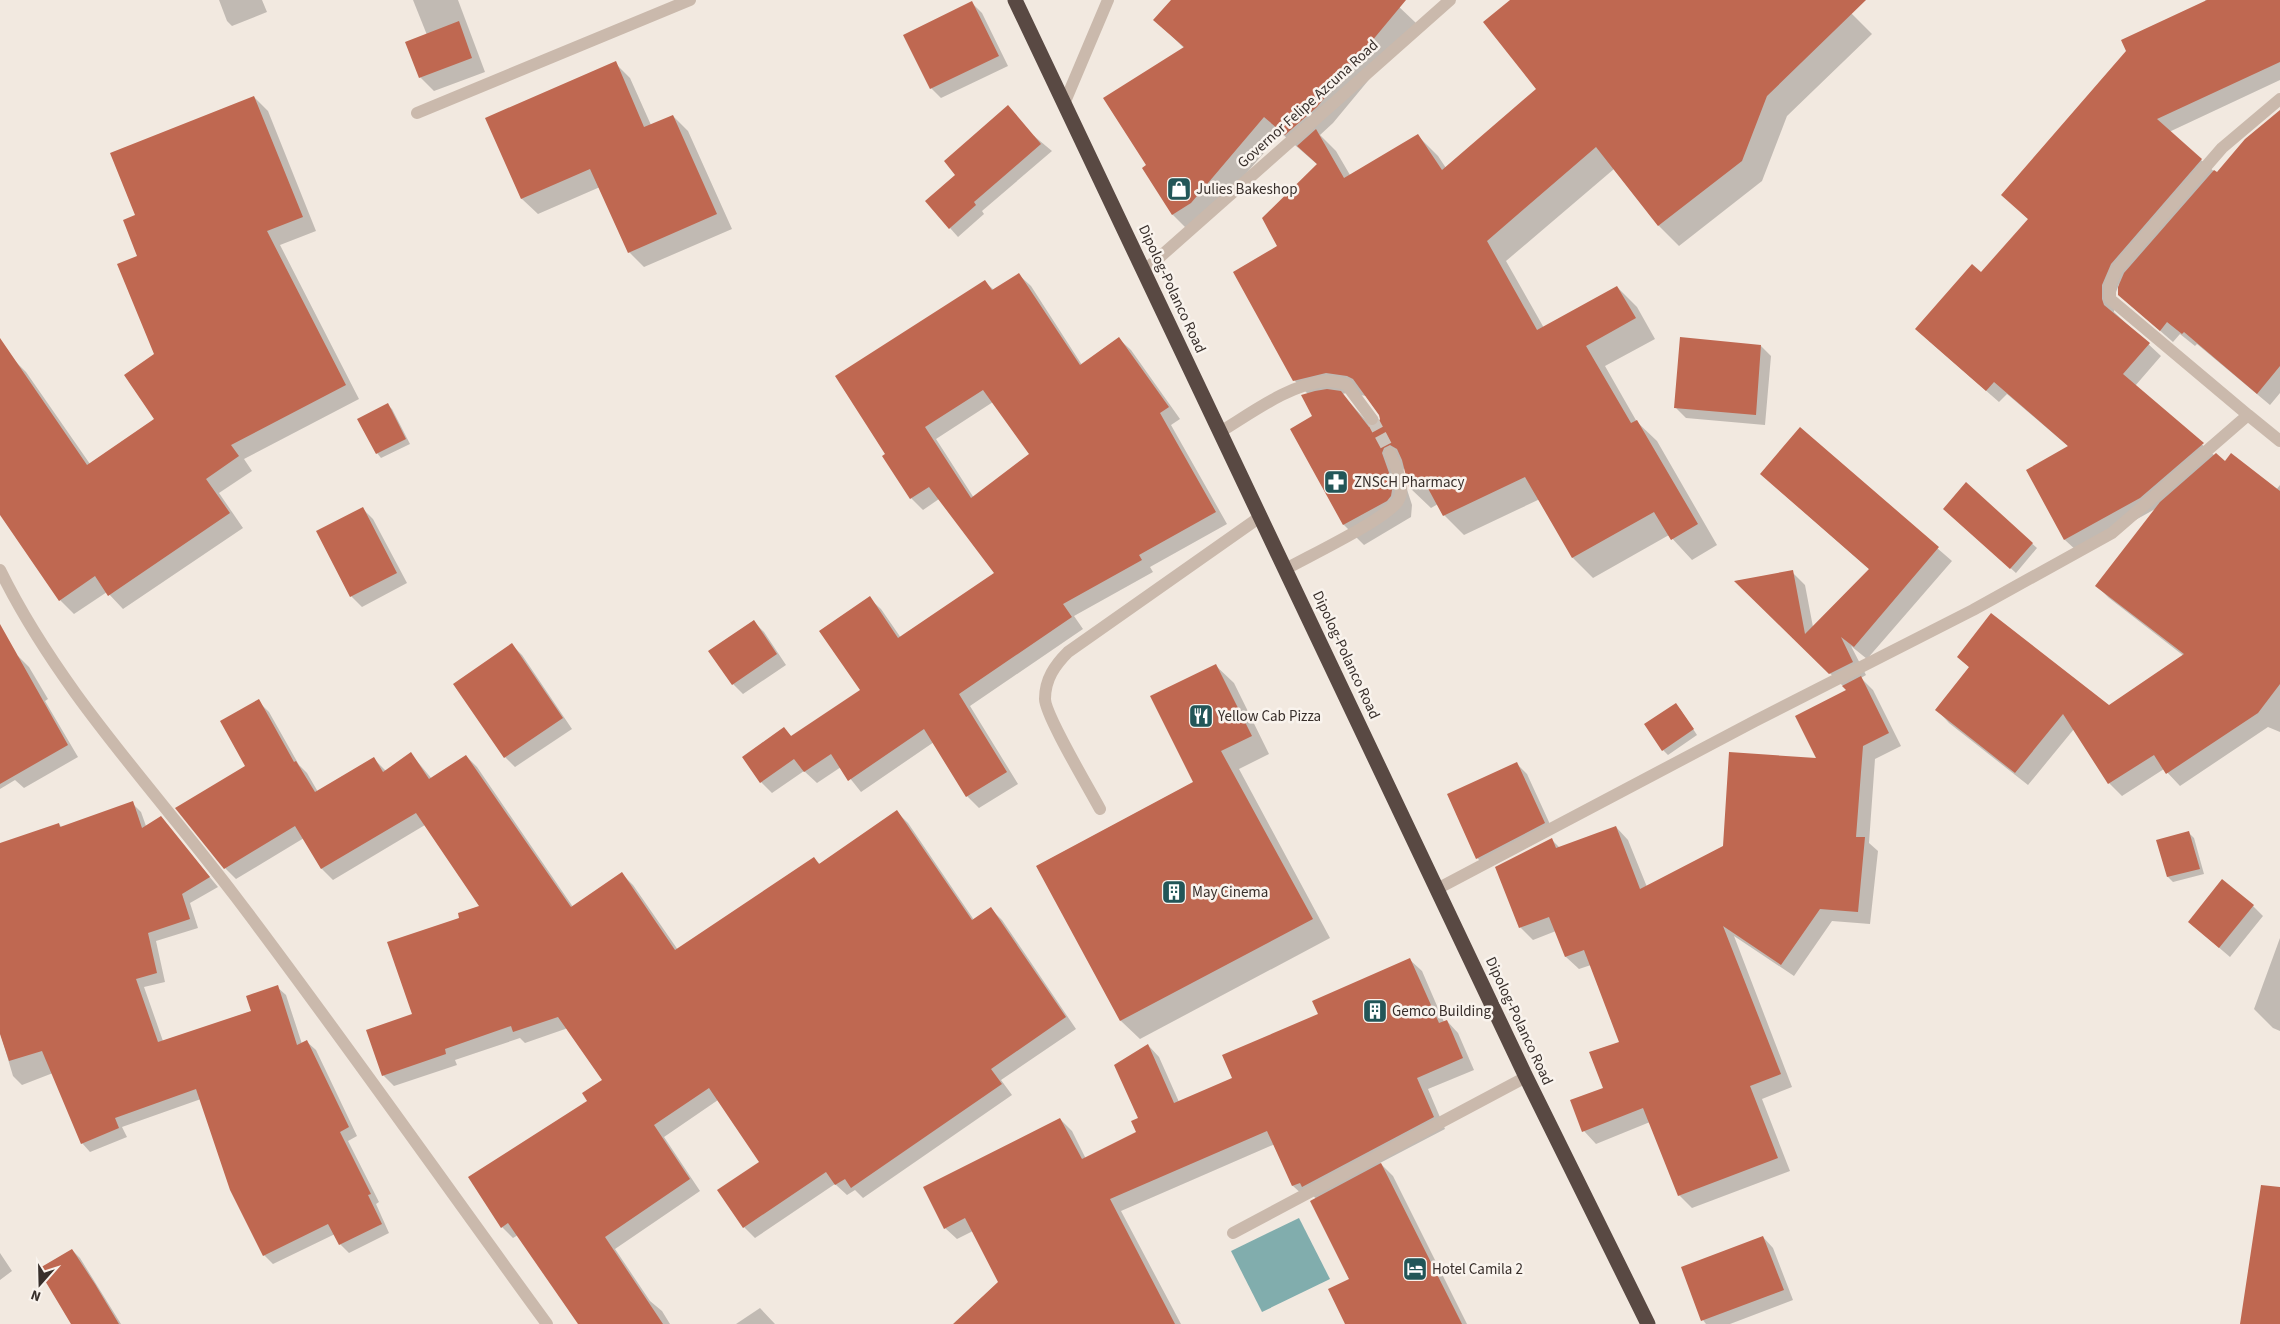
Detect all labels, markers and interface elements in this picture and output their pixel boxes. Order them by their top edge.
street label: Governor Felipe Azcuna Road [1233,35,1383,173]
shop icon: Julies Bakeshop [1166,176,1192,202]
place label: Julies Bakeshop [1196,179,1297,200]
street label: Dipolog-Polanco Road [1133,221,1211,357]
pharmacy icon: ZNSCH Pharmacy [1323,469,1349,495]
place label: ZNSCH Pharmacy [1354,472,1465,493]
street label: Dipolog-Polanco Road [1307,587,1385,723]
restaurant icon: Yellow Cab Pizza [1188,703,1214,729]
place label: Yellow Cab Pizza [1217,706,1321,727]
building icon: May Cinema [1161,879,1187,905]
place label: May Cinema [1192,882,1268,903]
street label: Dipolog-Polanco Road [1480,953,1558,1089]
building icon: Gemco Building [1362,998,1388,1024]
place label: Gemco Building [1392,1001,1491,1022]
hotel icon: Hotel Camila 2 [1402,1256,1428,1282]
north arrow [15,1259,65,1309]
place label: Hotel Camila 2 [1432,1259,1523,1280]
text: N [28,1284,44,1306]

